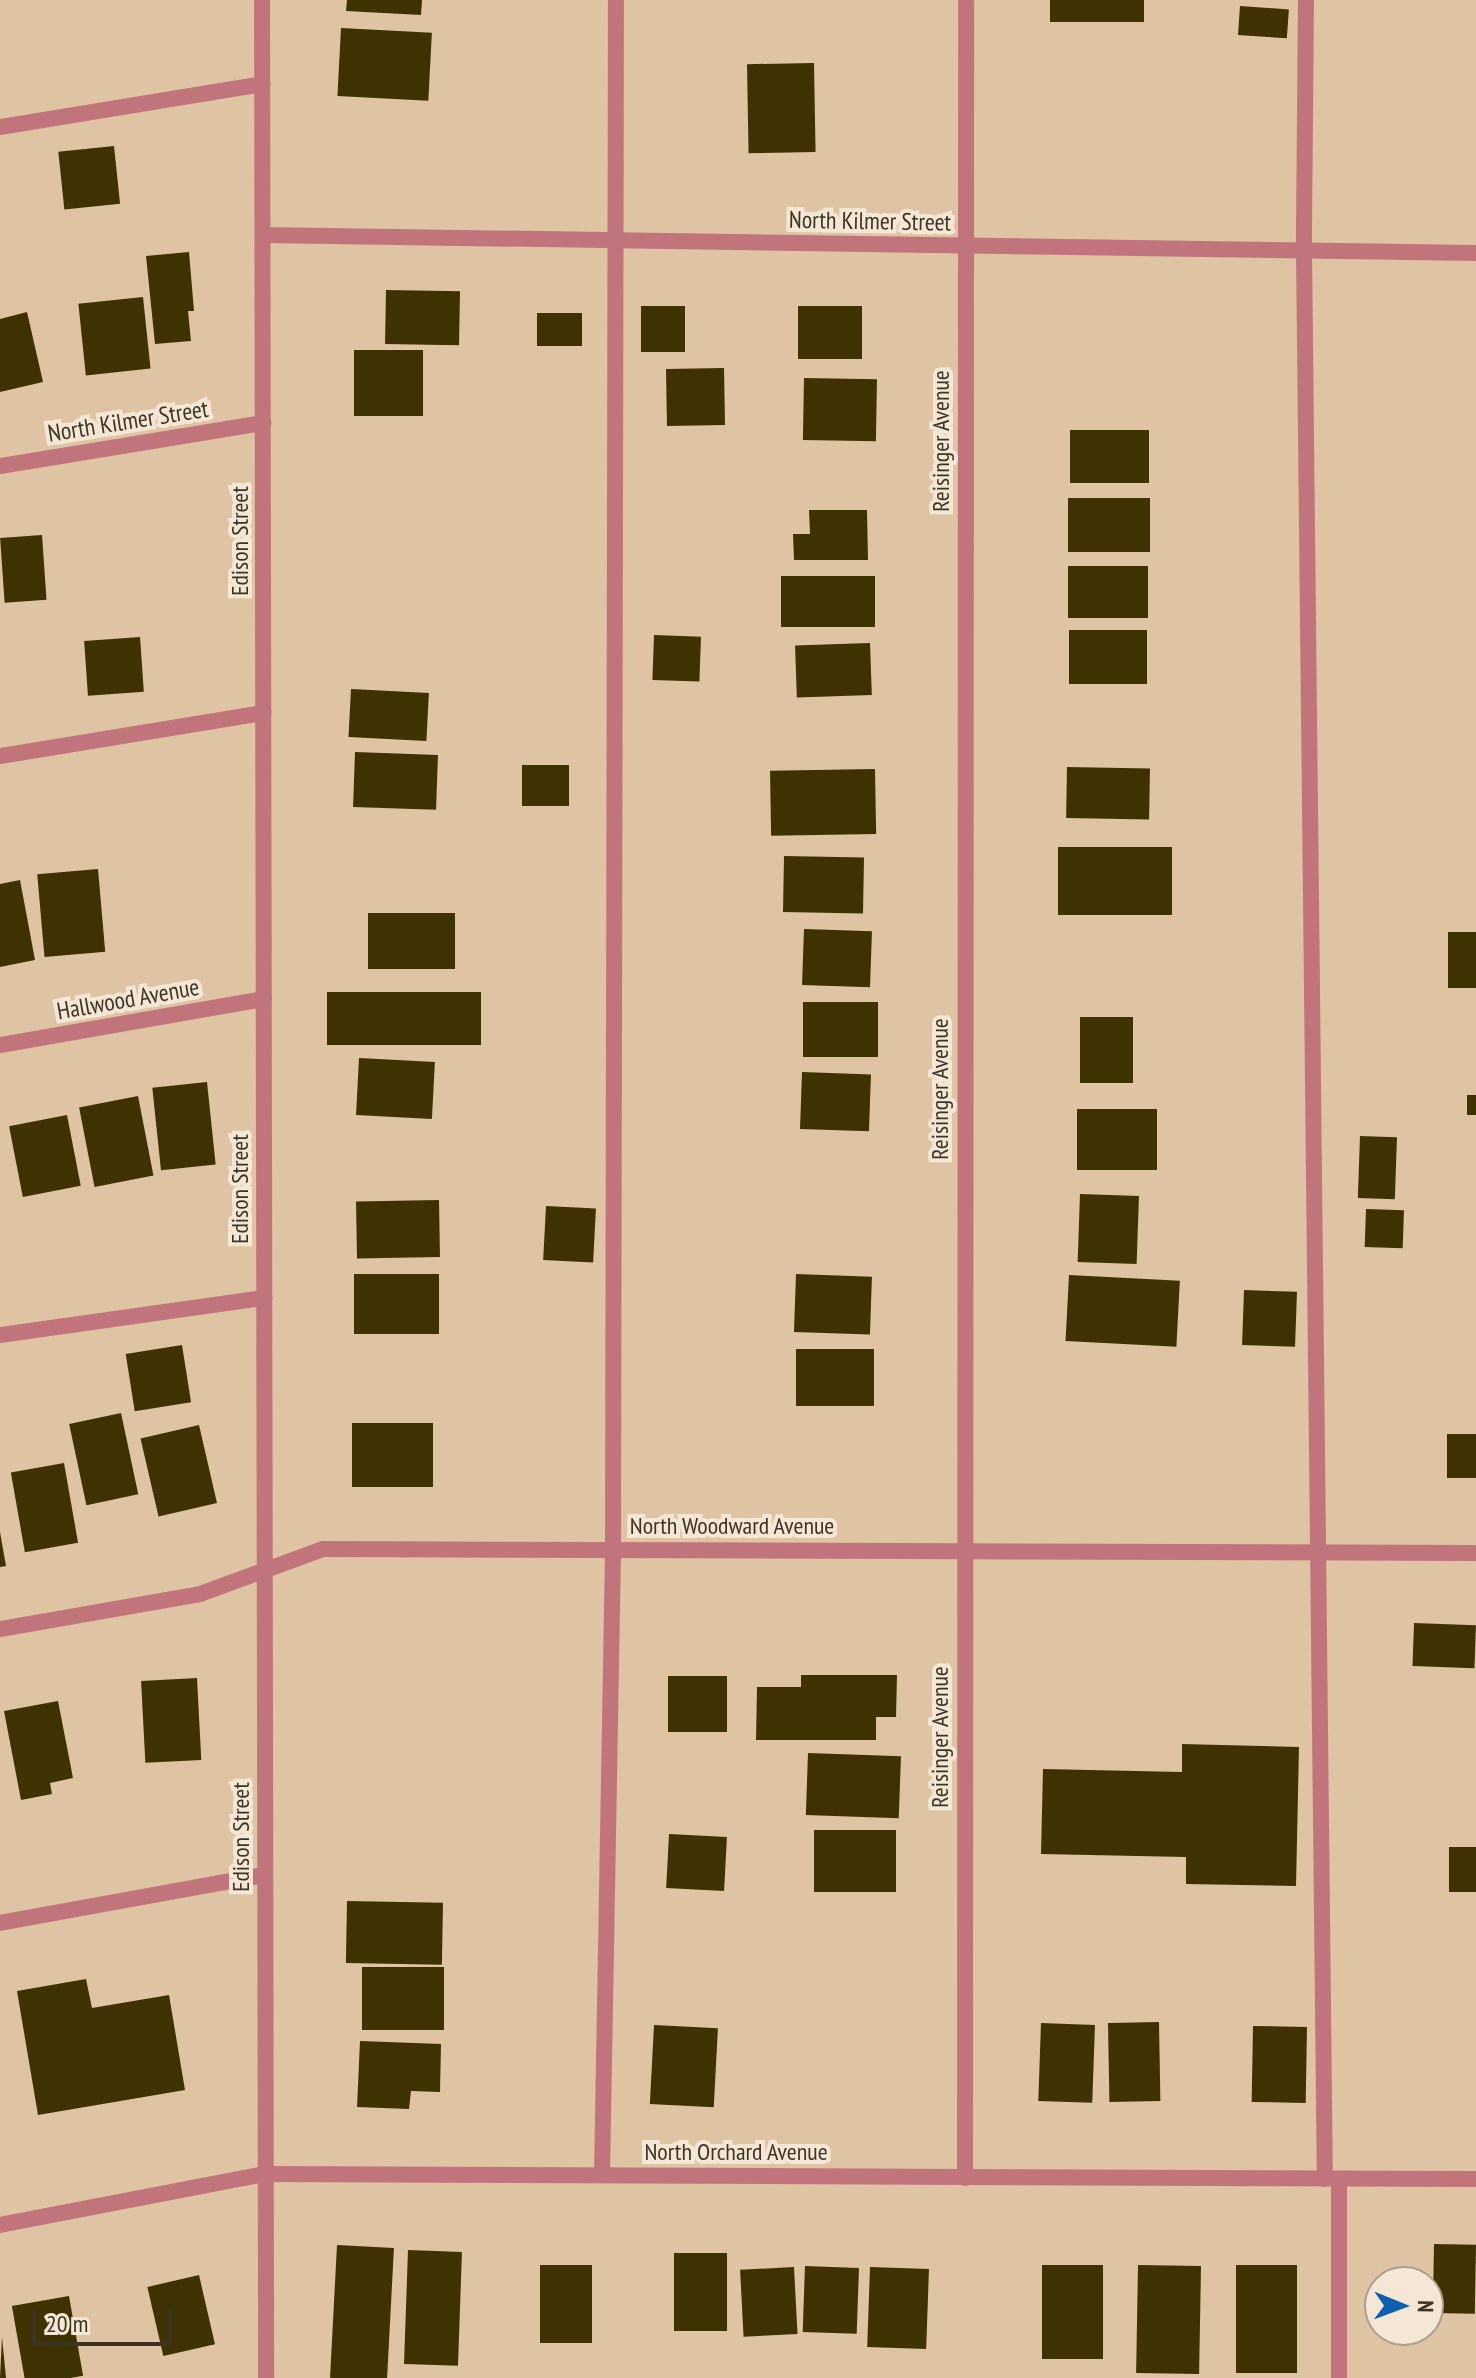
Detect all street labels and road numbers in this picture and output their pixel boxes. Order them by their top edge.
street label: North Kilmer Street [789,205,951,237]
street label: Reisinger Avenue [927,370,955,512]
street label: North Kilmer Street [46,394,210,448]
street label: Edison Street [226,486,254,596]
street label: Hallwood Avenue [54,972,202,1026]
street label: Reisinger Avenue [926,1018,954,1160]
street label: Edison Street [226,1134,254,1244]
street label: North Woodward Avenue [629,1512,835,1540]
street label: Reisinger Avenue [926,1666,954,1808]
street label: Edison Street [227,1782,255,1892]
street label: North Orchard Avenue [644,2138,828,2166]

